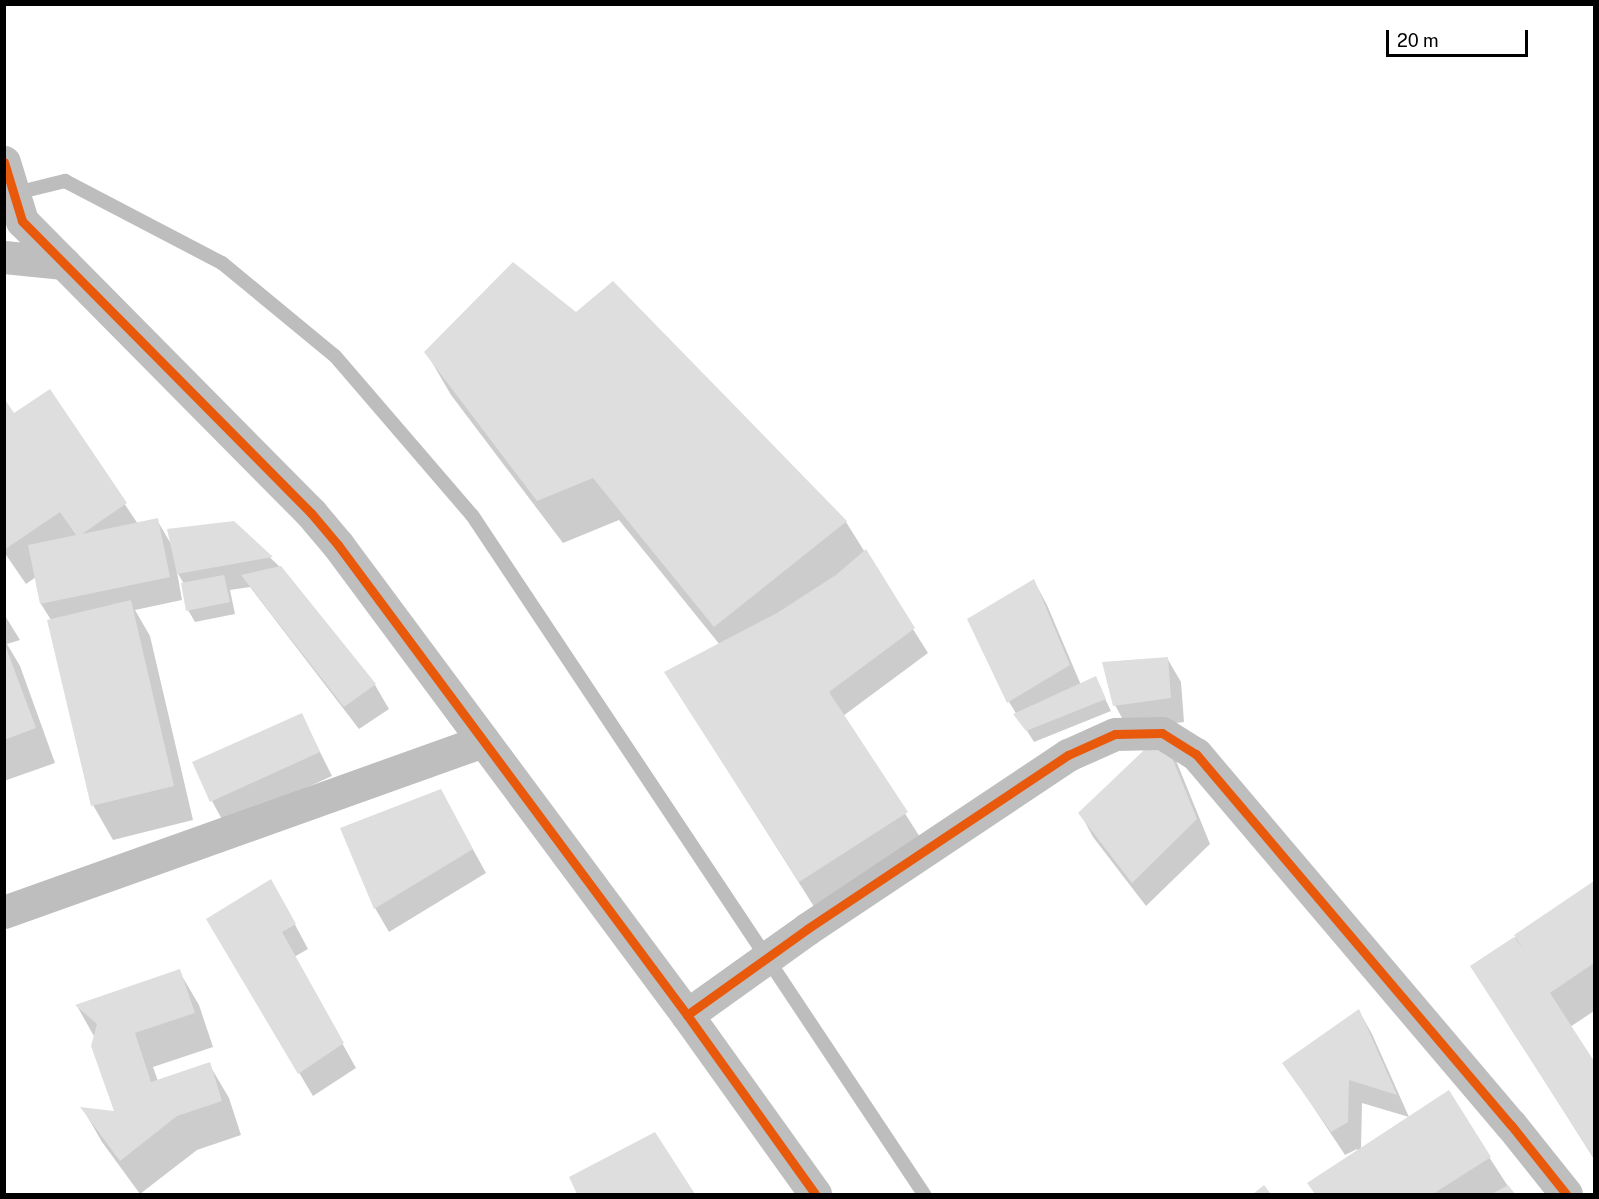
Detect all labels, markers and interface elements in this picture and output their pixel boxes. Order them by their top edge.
scale bar [1389,18,1532,56]
text: 20 m [1397,30,1439,51]

